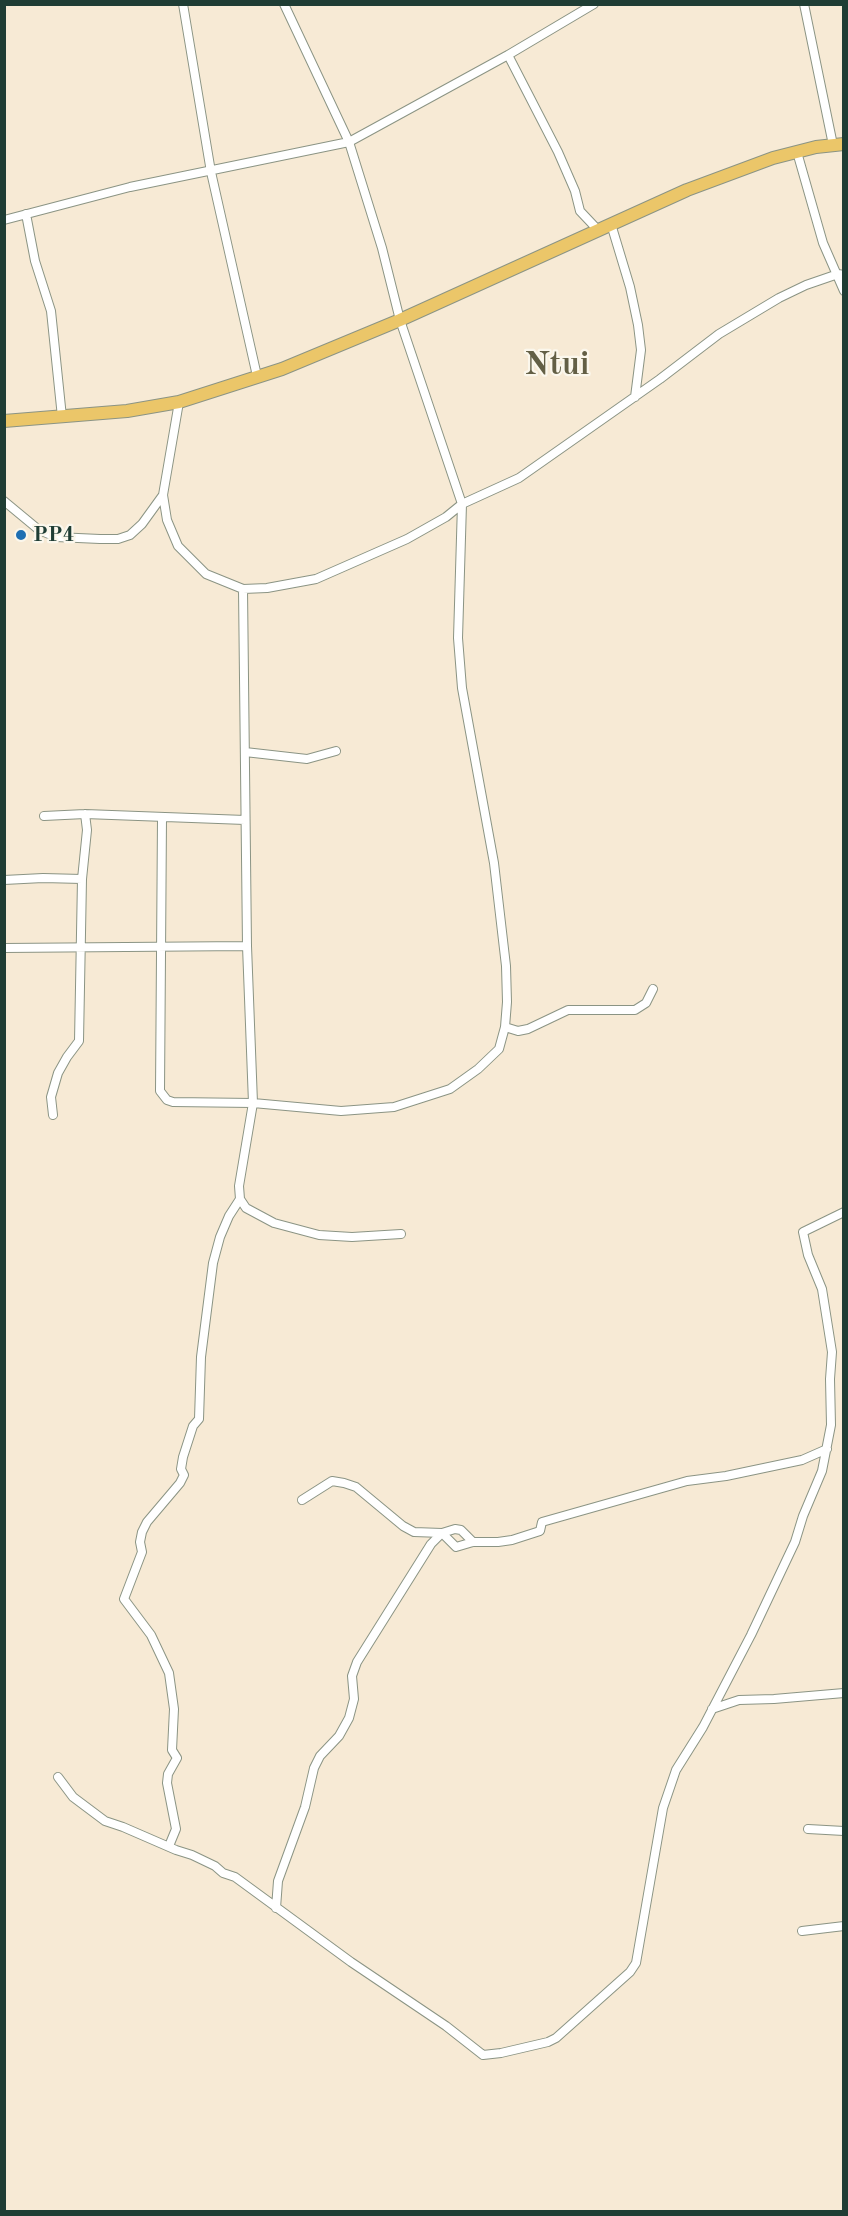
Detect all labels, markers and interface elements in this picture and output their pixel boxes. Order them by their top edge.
district label: Ntui [524,345,590,385]
place label: PP4 [33,522,75,548]
marker: PP4 [14,528,28,542]

